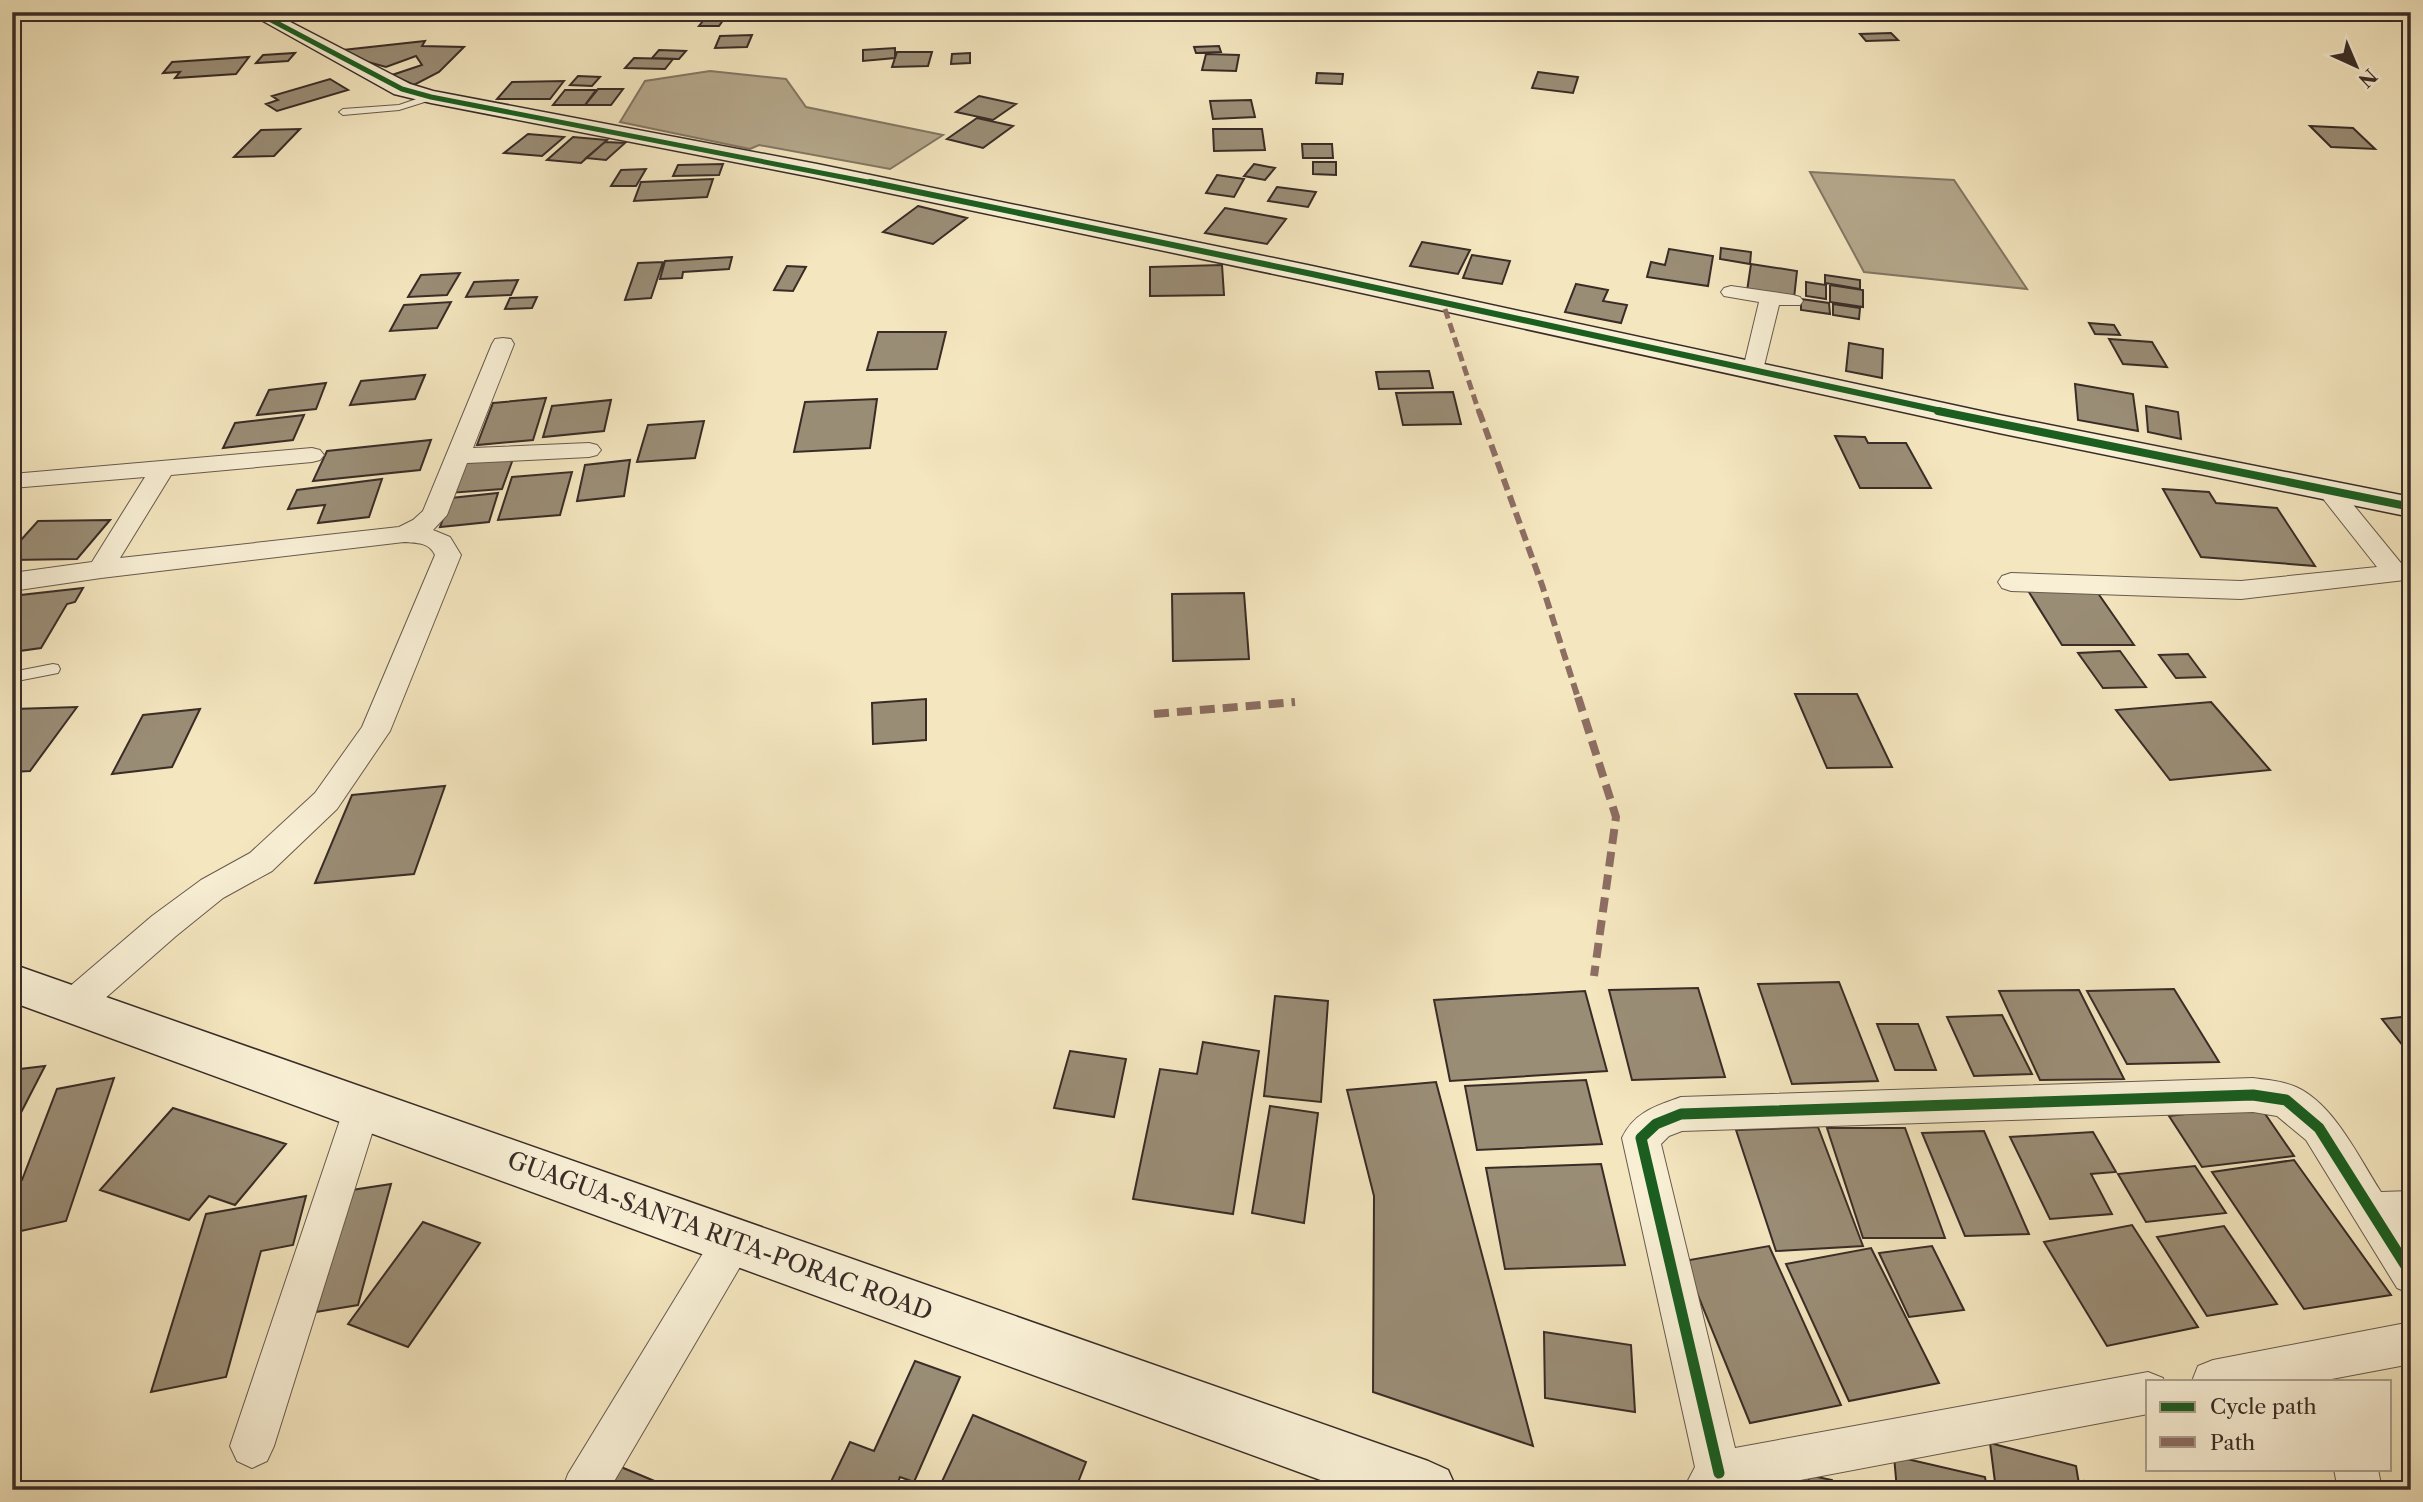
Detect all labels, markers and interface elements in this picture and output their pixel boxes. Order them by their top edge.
north arrow [2322,32,2392,102]
text: N [2354,64,2381,92]
street label: GUAGUA-SANTA RITA-PORAC ROAD [504,1145,937,1326]
legend [2146,1380,2392,1470]
text: Cycle path [2210,1394,2317,1419]
text: Path [2210,1430,2255,1455]

